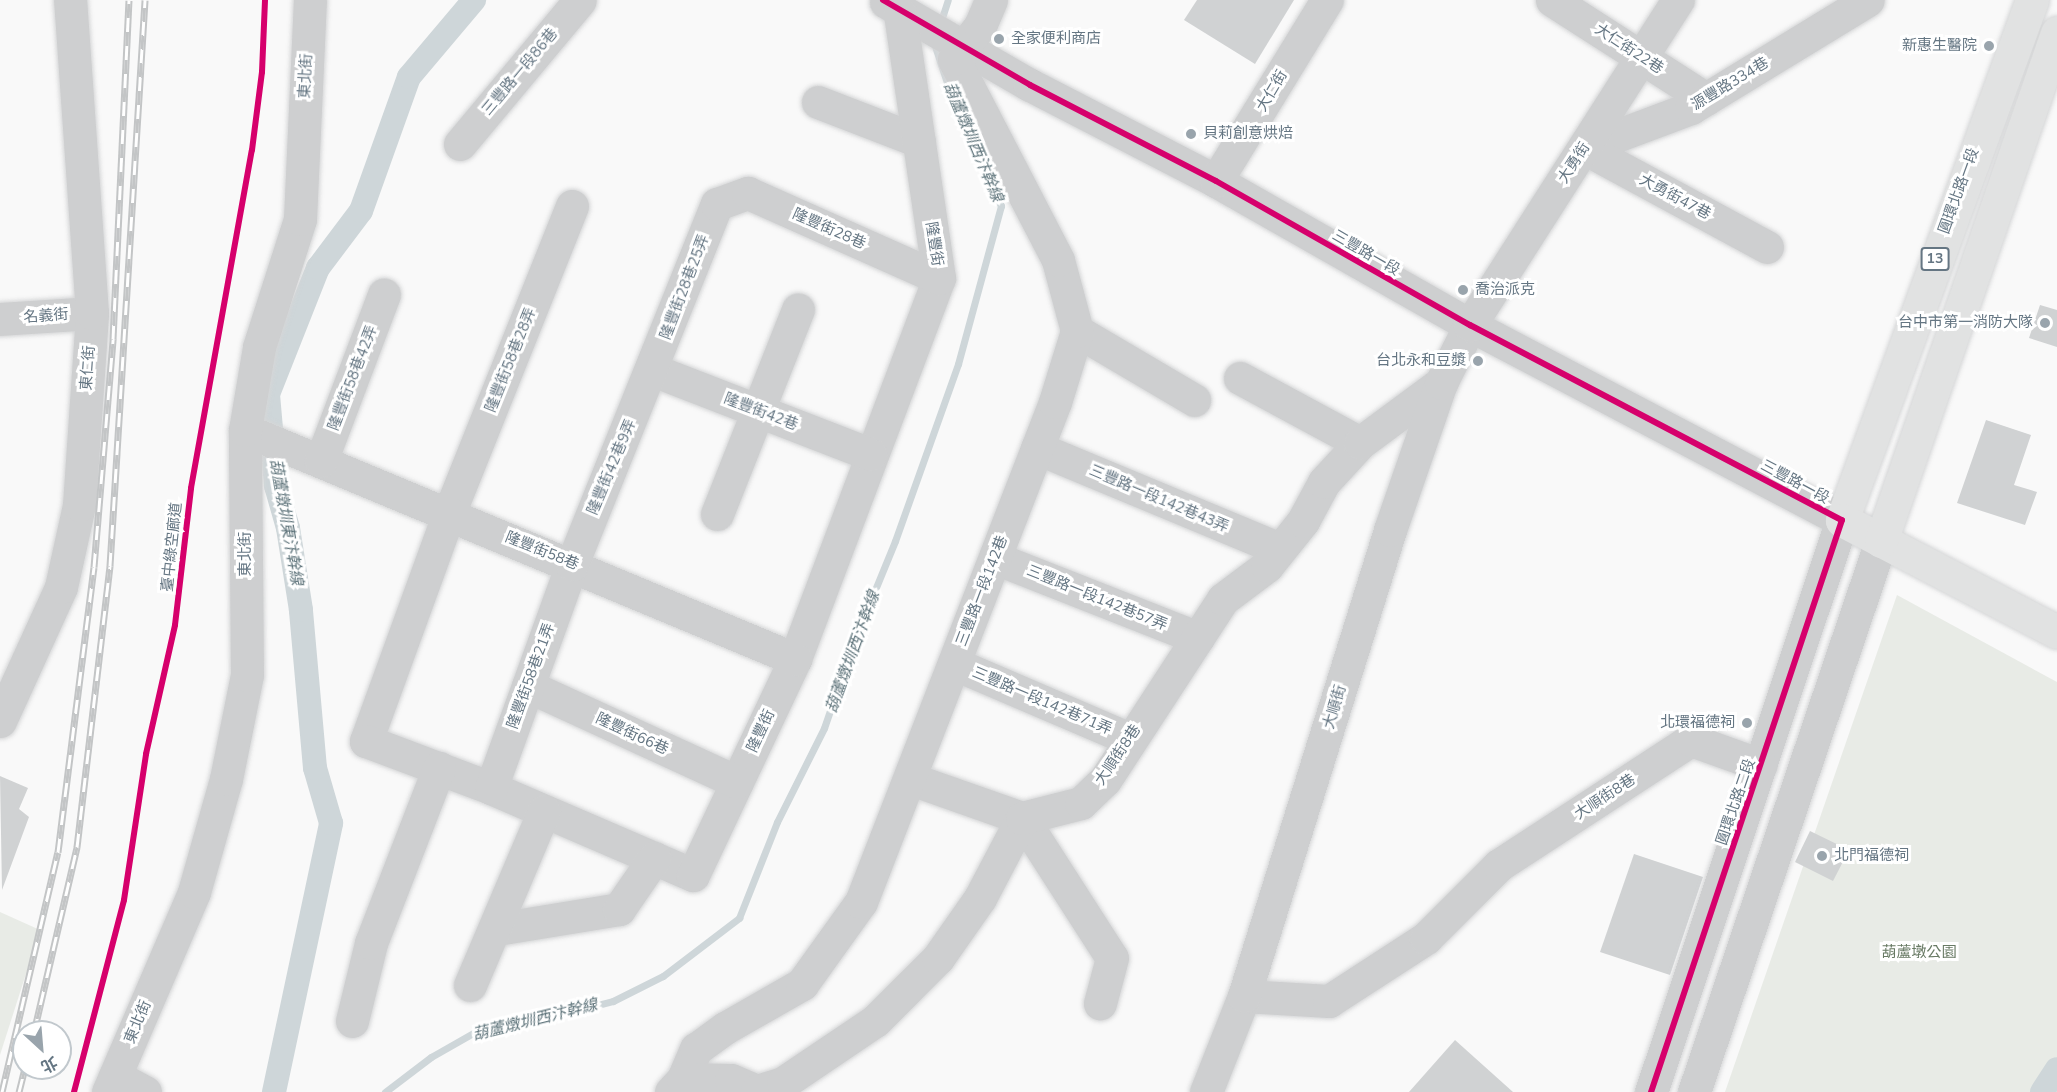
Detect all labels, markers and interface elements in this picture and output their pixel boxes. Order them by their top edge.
street label: 大仁街22巷 [1591,20,1667,78]
street label: 三豐路一段86巷 [478,25,562,119]
place label: 全家便利商店 [1011,30,1101,48]
marker: 全家便利商店 [992,32,1006,46]
place label: 新惠生醫院 [1902,37,1977,55]
marker: 新惠生醫院 [1982,39,1996,53]
street label: 東北街 [296,53,316,99]
street label: 源豐路334巷 [1688,54,1772,114]
street label: 大仁街 [1253,67,1291,115]
water label: 葫蘆燉圳西汴幹線 [939,79,1007,205]
place label: 貝莉創意烘焙 [1203,125,1293,143]
marker: 貝莉創意烘焙 [1184,127,1198,141]
street label: 大勇街 [1554,139,1594,187]
street label: 圓環北路一段 [1935,146,1983,236]
street label: 大勇街47巷 [1636,171,1714,223]
street label: 隆豐街28巷 [790,205,868,253]
street label: 隆豐街 [922,220,946,268]
street label: 三豐路一段 [1329,226,1403,280]
street label: 隆豐街28巷25弄 [657,232,713,342]
road number: 13 [1920,248,1950,270]
place label: 喬治派克 [1475,281,1535,299]
marker: 喬治派克 [1456,283,1470,297]
street label: 名義街 [23,305,69,327]
street label: 隆豐街58巷28弄 [482,305,540,415]
place label: 台中市第一消防大隊 [1898,314,2033,332]
marker: 台中市第一消防大隊 [2038,316,2052,330]
street label: 隆豐街58巷42弄 [325,323,381,433]
street label: 東仁街 [77,345,99,391]
place label: 台北永和豆漿 [1376,352,1466,370]
marker: 台北永和豆漿 [1471,354,1485,368]
street label: 隆豐街42巷 [721,390,801,434]
street label: 隆豐街42巷9弄 [584,417,640,517]
street label: 三豐路一段 [1758,456,1832,508]
water label: 葫蘆墩圳東汴幹線 [265,457,307,587]
street label: 三豐路一段142巷43弄 [1086,461,1232,537]
street label: 臺中綠空廊道 [158,501,186,593]
street label: 隆豐街58巷 [502,528,582,574]
street label: 東北街 [237,532,255,576]
street label: 三豐路一段142巷 [953,533,1011,649]
street label: 三豐路一段142巷57弄 [1024,562,1170,634]
water label: 葫蘆燉圳西汴幹線 [822,589,884,715]
street label: 隆豐街58巷21弄 [504,621,558,731]
street label: 三豐路一段142巷71弄 [969,663,1115,739]
street label: 大順街 [1320,683,1350,731]
street label: 隆豐街 [743,707,779,755]
street label: 隆豐街66巷 [593,709,671,759]
place label: 北環福德祠 [1660,714,1735,732]
marker: 北環福德祠 [1740,716,1754,730]
street label: 大順街8巷 [1091,721,1145,789]
street label: 圓環北路二段 [1713,757,1759,847]
street label: 大順街8巷 [1571,771,1639,823]
place label: 北門福德祠 [1834,847,1909,865]
marker: 北門福德祠 [1815,849,1829,863]
park label: 葫蘆墩公園 [1882,944,1956,962]
water label: 葫蘆燉圳西汴幹線 [471,995,599,1045]
street label: 東北街 [121,998,155,1046]
north arrow [12,1020,72,1080]
text: 北 [37,1051,61,1078]

